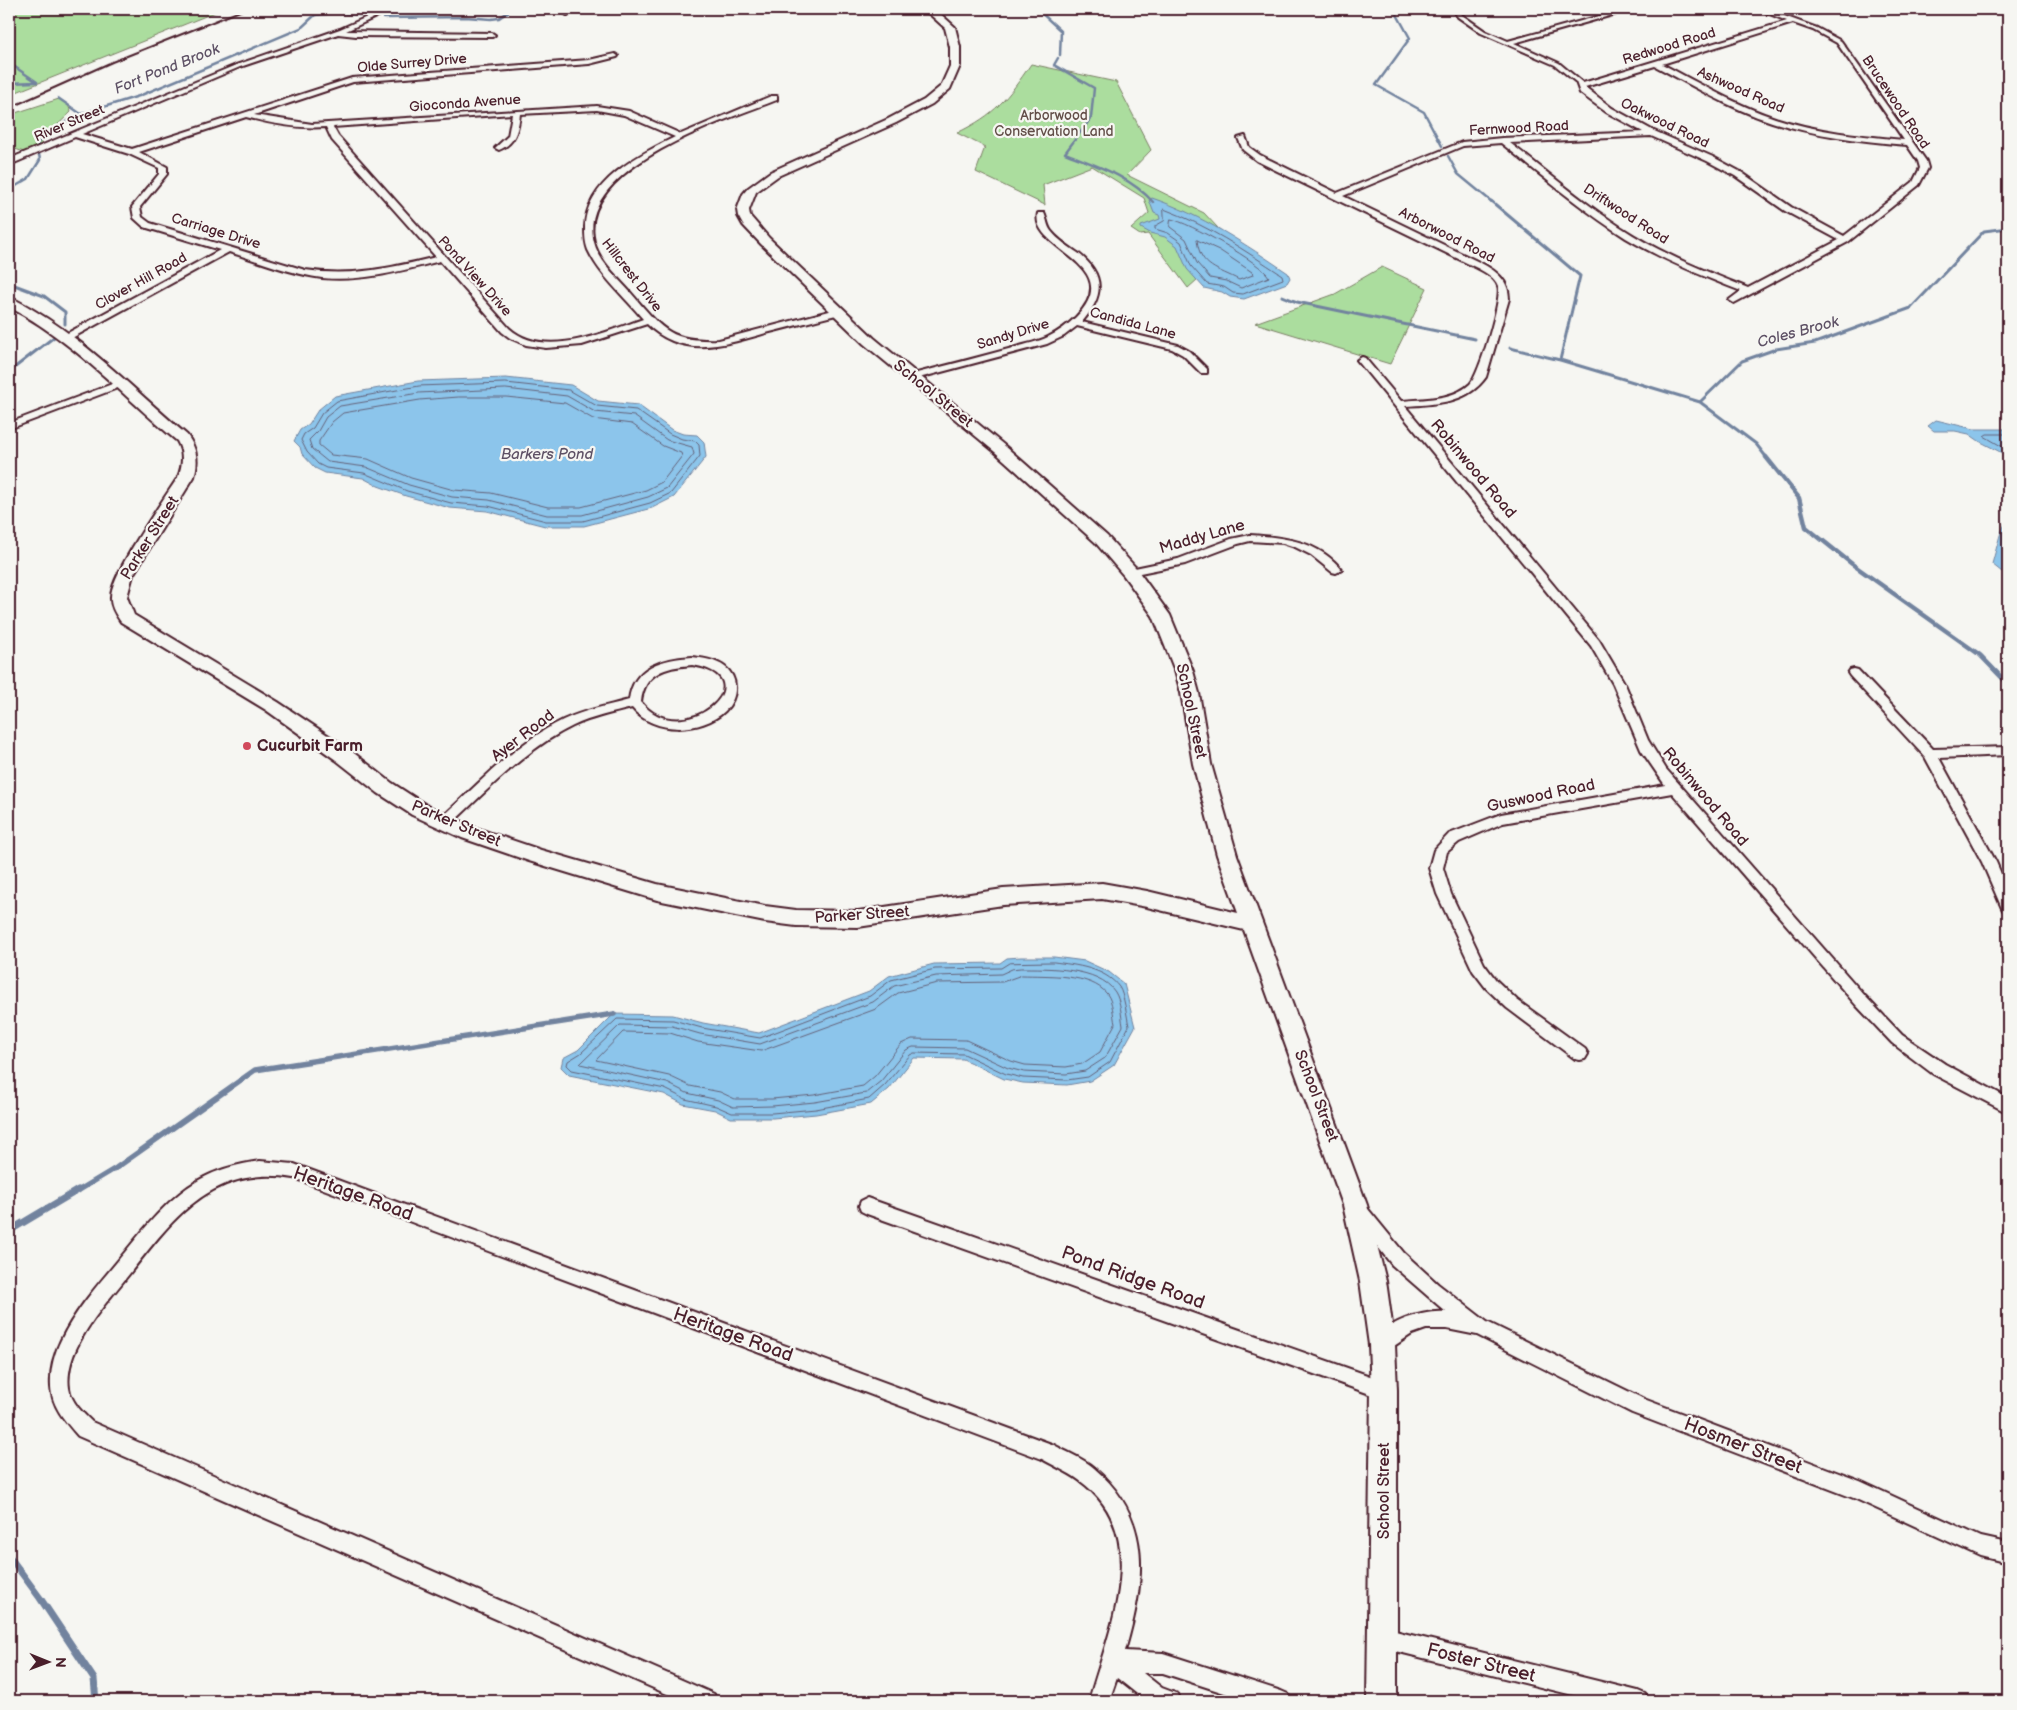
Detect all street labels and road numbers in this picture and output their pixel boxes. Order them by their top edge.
street label: Redwood Road [1620,24,1718,68]
street label: Olde Surrey Drive [357,50,467,76]
street label: Brucewood Road [1858,52,1934,152]
street label: Ashwood Road [1695,63,1787,117]
street label: Gioconda Avenue [409,91,521,115]
street label: Oakwood Road [1618,94,1712,152]
street label: River Street [31,100,107,145]
street label: Fernwood Road [1469,117,1569,139]
street label: Driftwood Road [1580,180,1672,248]
street label: Arborwood Road [1396,204,1498,266]
street label: Carriage Drive [169,209,263,253]
street label: Pond View Drive [435,232,515,320]
street label: Hillcrest Drive [598,235,666,315]
street label: Clover Hill Road [92,249,190,313]
street label: Candida Lane [1088,303,1178,343]
street label: Sandy Drive [975,315,1051,353]
street label: School Street [889,356,977,432]
street label: Robinwood Road [1426,416,1520,522]
street label: Parker Street [117,493,183,583]
street label: Maddy Lane [1157,516,1247,558]
street label: School Street [1172,662,1210,760]
street label: Ayer Road [488,706,558,766]
street label: Robinwood Road [1658,744,1752,850]
street label: Guswood Road [1485,775,1597,817]
street label: Parker Street [409,797,504,851]
street label: Parker Street [814,902,910,928]
street label: School Street [1290,1047,1342,1145]
street label: Heritage Road [290,1162,416,1226]
street label: Pond Ridge Road [1058,1241,1208,1315]
street label: Heritage Road [670,1303,796,1367]
street label: Hosmer Street [1681,1413,1806,1479]
street label: School Street [1375,1443,1394,1539]
street label: Foster Street [1424,1638,1538,1688]

